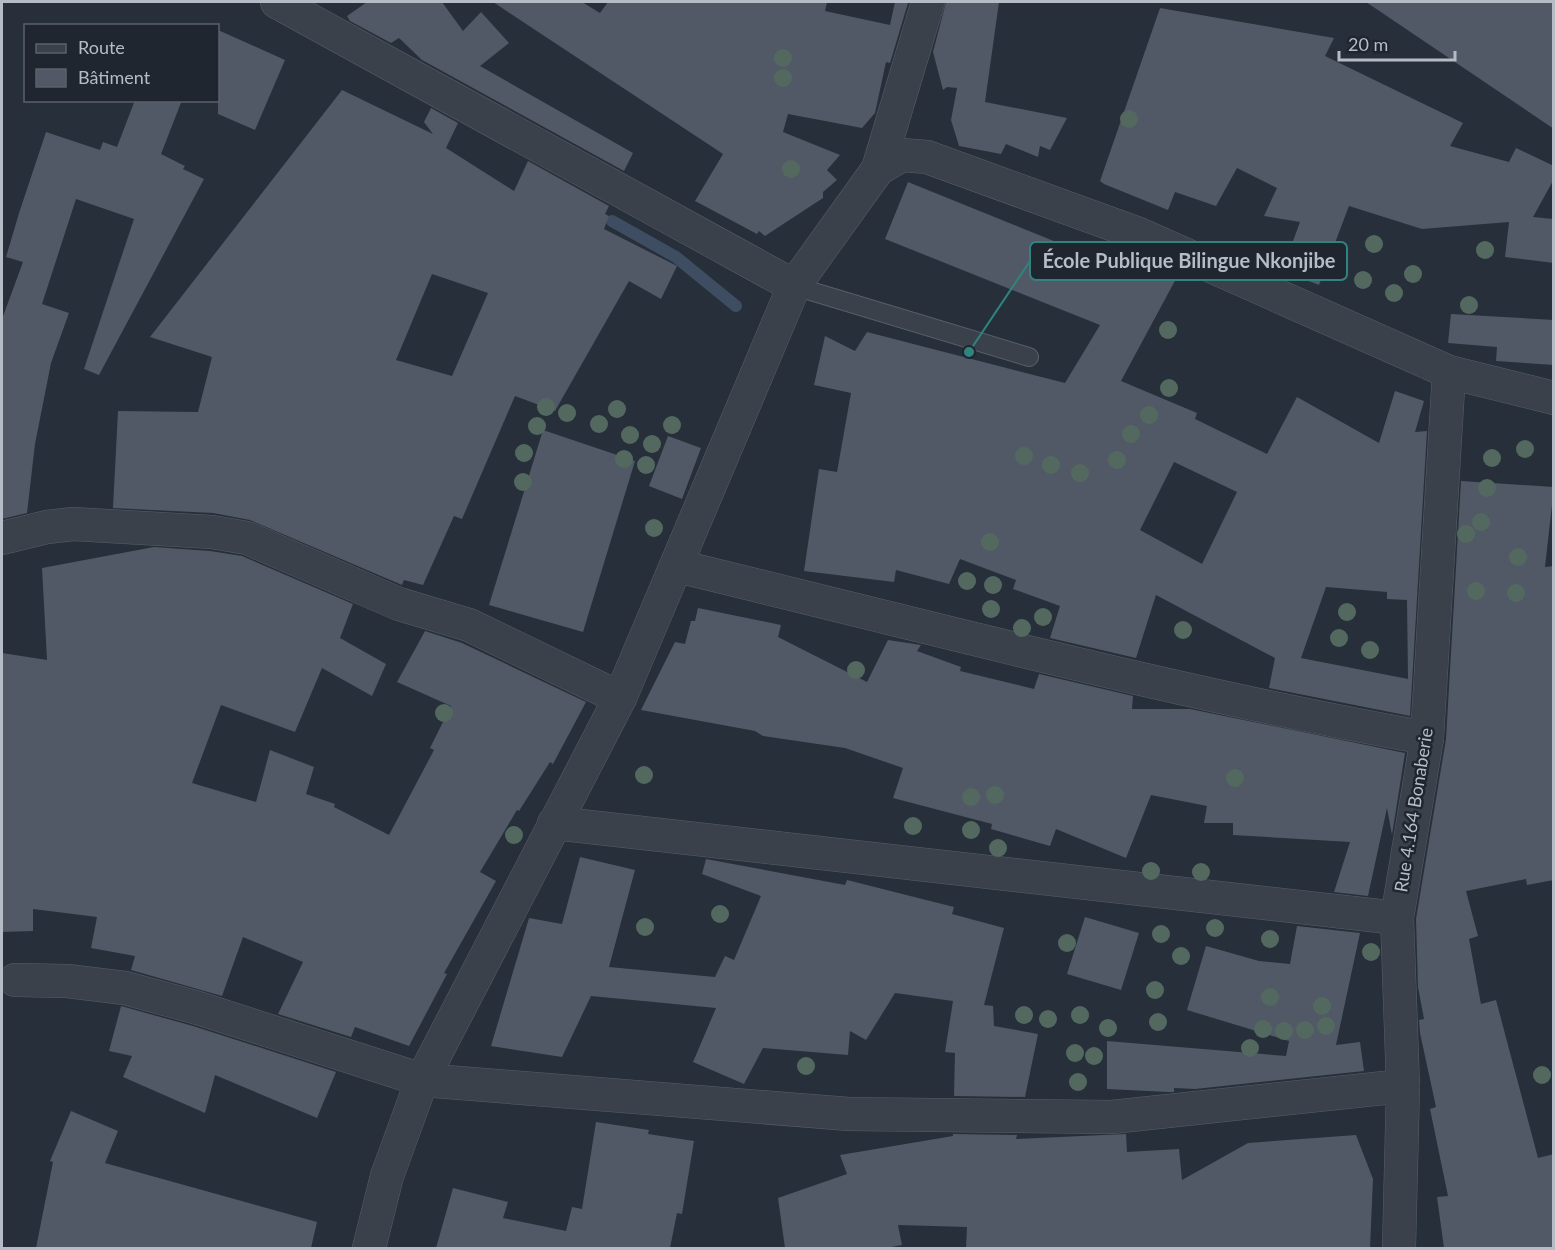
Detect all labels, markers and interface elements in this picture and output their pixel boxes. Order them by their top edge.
legend [24,24,219,102]
scale bar [1339,24,1454,62]
text: 20 m [1348,33,1388,55]
text: Route [78,36,125,58]
text: Bâtiment [78,66,151,88]
callout: École Publique Bilingue Nkonjibe [1030,242,1347,280]
text: École Publique Bilingue Nkonjibe [1043,248,1336,272]
street label: Rue 4.164 Bonaberie [1389,726,1437,894]

